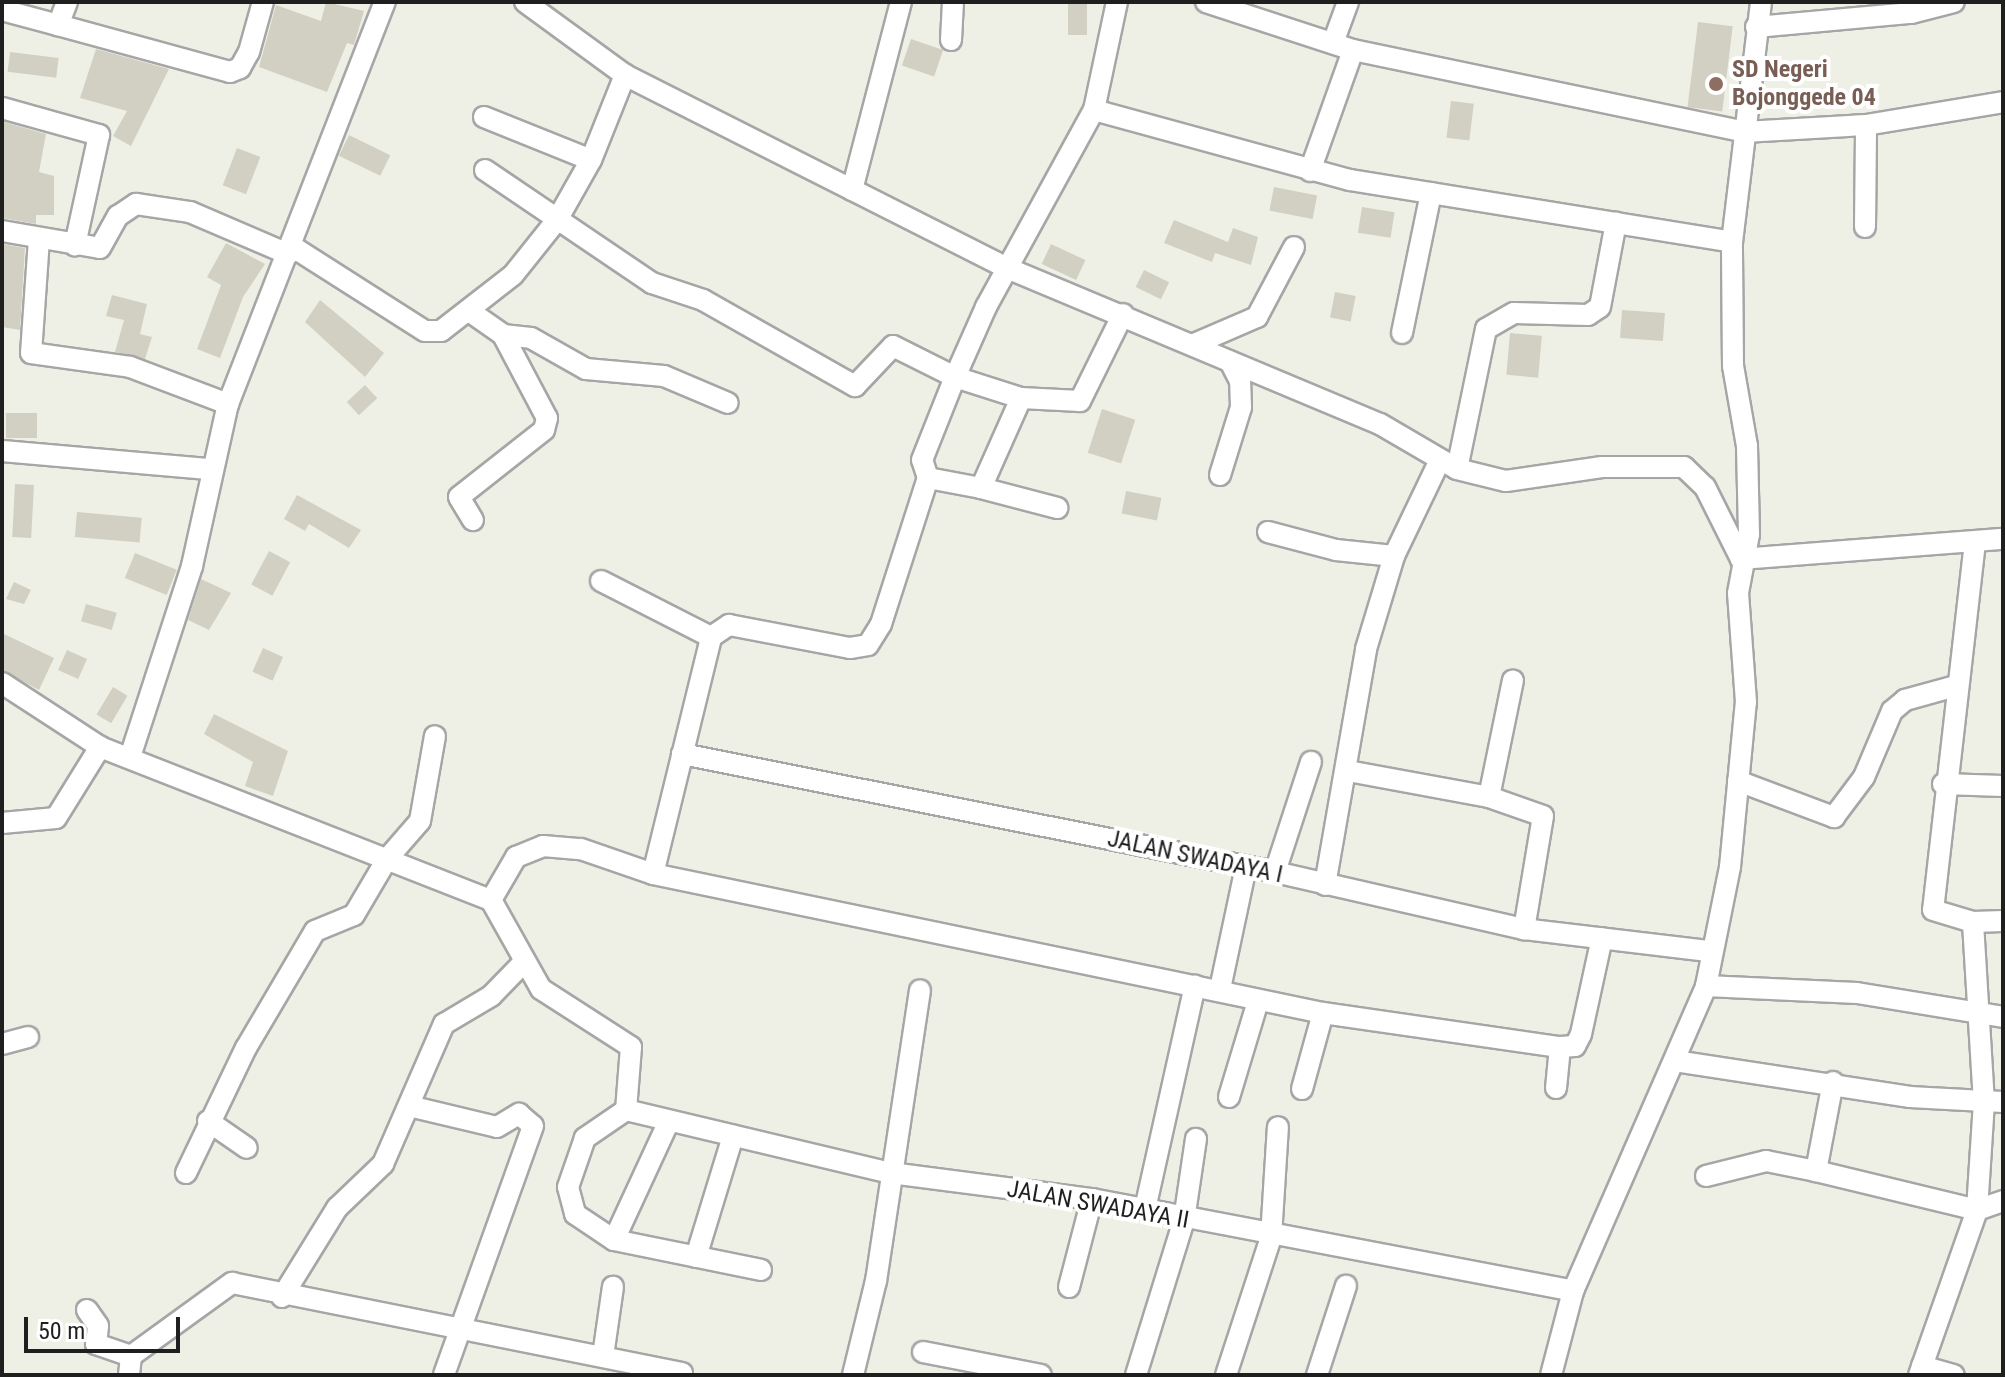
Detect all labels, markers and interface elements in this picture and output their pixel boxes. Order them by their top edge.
place label: SD Negeri Bojonggede 04 [1732,56,1876,112]
marker: SD Negeri Bojonggede 04 [1707,75,1725,93]
street label: JALAN SWADAYA I [1105,824,1285,890]
street label: JALAN SWADAYA II [1005,1175,1191,1235]
scale bar [28,1301,184,1351]
text: 50 m [38,1317,85,1345]

